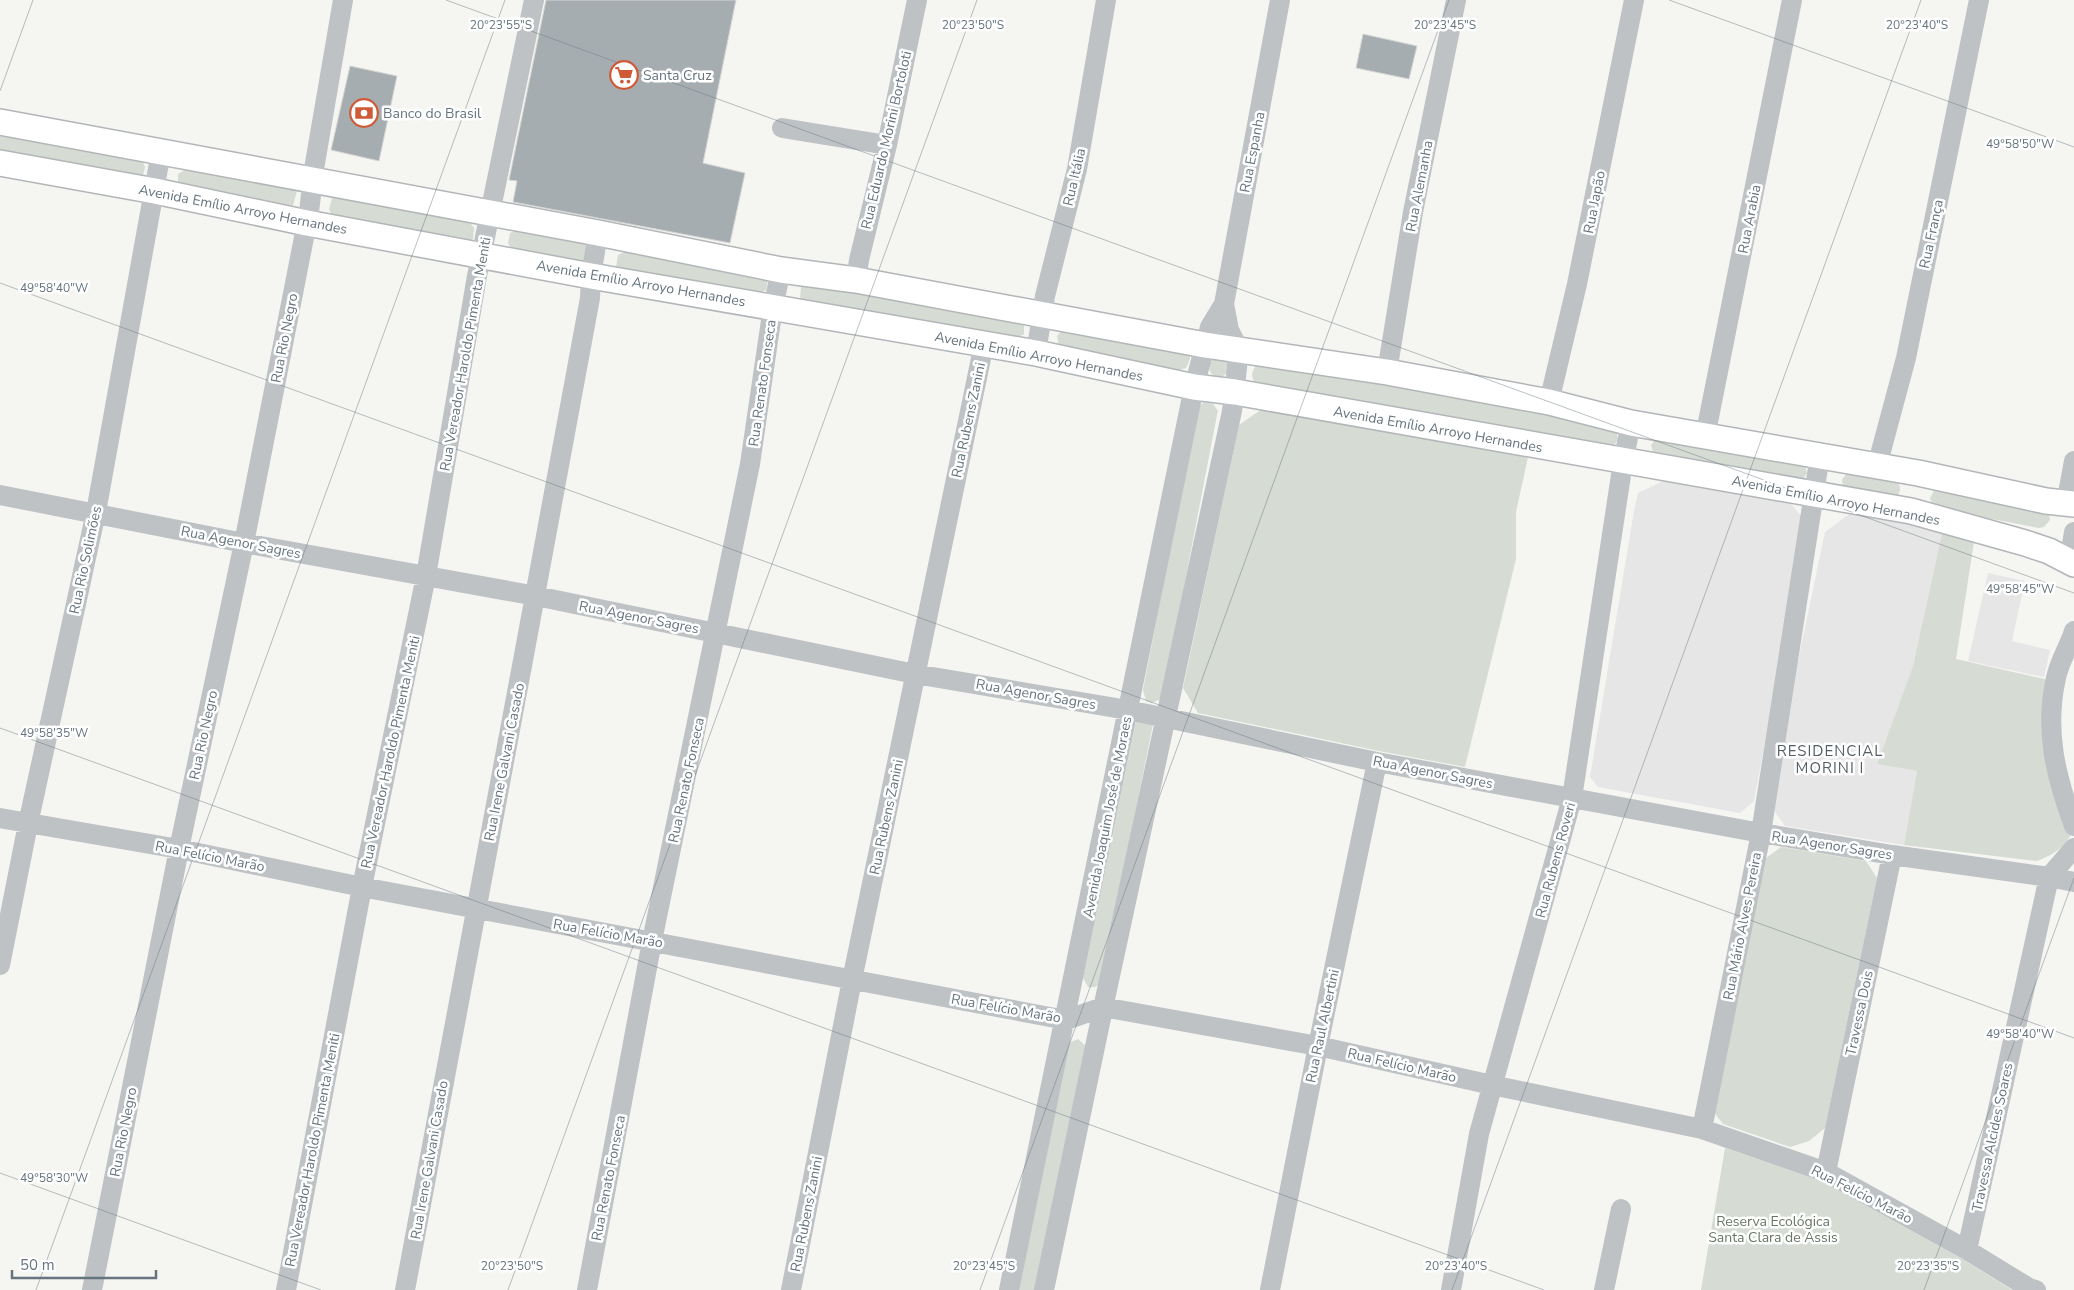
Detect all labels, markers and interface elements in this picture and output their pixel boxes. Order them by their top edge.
text: 20°23'55"S [470,17,532,33]
text: 20°23'50"S [942,17,1004,33]
text: 20°23'45"S [1414,17,1476,33]
text: 20°23'40"S [1886,17,1948,33]
street label: Rua Eduardo Morini Bortoloti [857,49,916,231]
supermarket icon: Santa Cruz [609,60,639,90]
place label: Santa Cruz [643,66,712,85]
bank icon: Banco do Brasil [349,98,379,128]
place label: Banco do Brasil [383,104,482,123]
street label: Rua Espanha [1235,110,1270,194]
text: 49°58'50"W [1986,136,2054,152]
street label: Rua Alemanha [1401,139,1438,233]
street label: Rua Itália [1059,146,1090,208]
street label: Rua Japão [1579,169,1610,235]
street label: Avenida Emílio Arroyo Hernandes [137,180,349,239]
street label: Rua Arabia [1734,183,1765,255]
street label: Rua França [1915,198,1948,270]
street label: Rua Vereador Haroldo Pimenta Meniti [436,236,495,473]
street label: Avenida Emílio Arroyo Hernandes [535,256,747,311]
text: 49°58'40"W [20,280,88,296]
street label: Rua Rio Negro [266,291,303,385]
street label: Rua Renato Fonseca [744,319,781,448]
street label: Avenida Emílio Arroyo Hernandes [933,327,1145,386]
street label: Rua Rubens Zanini [947,361,990,479]
street label: Avenida Emílio Arroyo Hernandes [1332,402,1544,457]
street label: Avenida Emílio Arroyo Hernandes [1730,471,1942,530]
street label: Rua Rio Solimões [65,504,106,616]
street label: Rua Agenor Sagres [179,522,303,563]
text: 49°58'45"W [1986,581,2054,597]
street label: Rua Agenor Sagres [577,597,701,638]
street label: Rua Vereador Haroldo Pimenta Meniti [357,634,424,870]
street label: Rua Agenor Sagres [974,675,1098,714]
street label: Rua Irene Galvani Casado [480,681,529,843]
street label: Rua Rio Negro [185,688,222,782]
street label: Avenida Joaquim José de Moraes [1079,714,1136,920]
street label: Rua Renato Fonseca [664,716,709,845]
text: 49°58'35"W [20,725,88,741]
district label: RESIDENCIAL MORINI I [1777,741,1883,778]
street label: Rua Agenor Sagres [1371,752,1495,793]
street label: Rua Rubens Zanini [865,758,908,876]
street label: Rua Rubens Roveri [1531,800,1580,920]
street label: Rua Agenor Sagres [1770,827,1894,864]
street label: Rua Felício Marão [154,837,266,876]
street label: Rua Mário Alves Pereira [1719,850,1766,1002]
street label: Rua Felício Marão [552,914,664,953]
street label: Rua Raul Albertini [1301,968,1344,1084]
street label: Travessa Dois [1841,968,1878,1058]
street label: Rua Felício Marão [950,989,1062,1028]
text: 49°58'40"W [1986,1026,2054,1042]
street label: Rua Vereador Haroldo Pimenta Meniti [281,1032,344,1268]
street label: Rua Felício Marão [1346,1044,1458,1087]
street label: Travessa Alcides Soares [1967,1061,2018,1213]
street label: Rua Irene Galvani Casado [406,1079,453,1241]
street label: Rua Rio Negro [105,1085,142,1179]
street label: Rua Renato Fonseca [587,1114,630,1243]
street label: Rua Rubens Zanini [786,1155,827,1273]
street label: Rua Felício Marão [1808,1161,1916,1228]
text: 49°58'30"W [20,1170,88,1186]
park label: Reserva Ecológica Santa Clara de Assis [1708,1212,1838,1247]
scale bar [12,1248,156,1280]
text: 50 m [20,1255,55,1275]
text: 20°23'50"S [481,1258,543,1274]
text: 20°23'45"S [953,1258,1015,1274]
text: 20°23'40"S [1425,1258,1487,1274]
text: 20°23'35"S [1897,1258,1959,1274]

